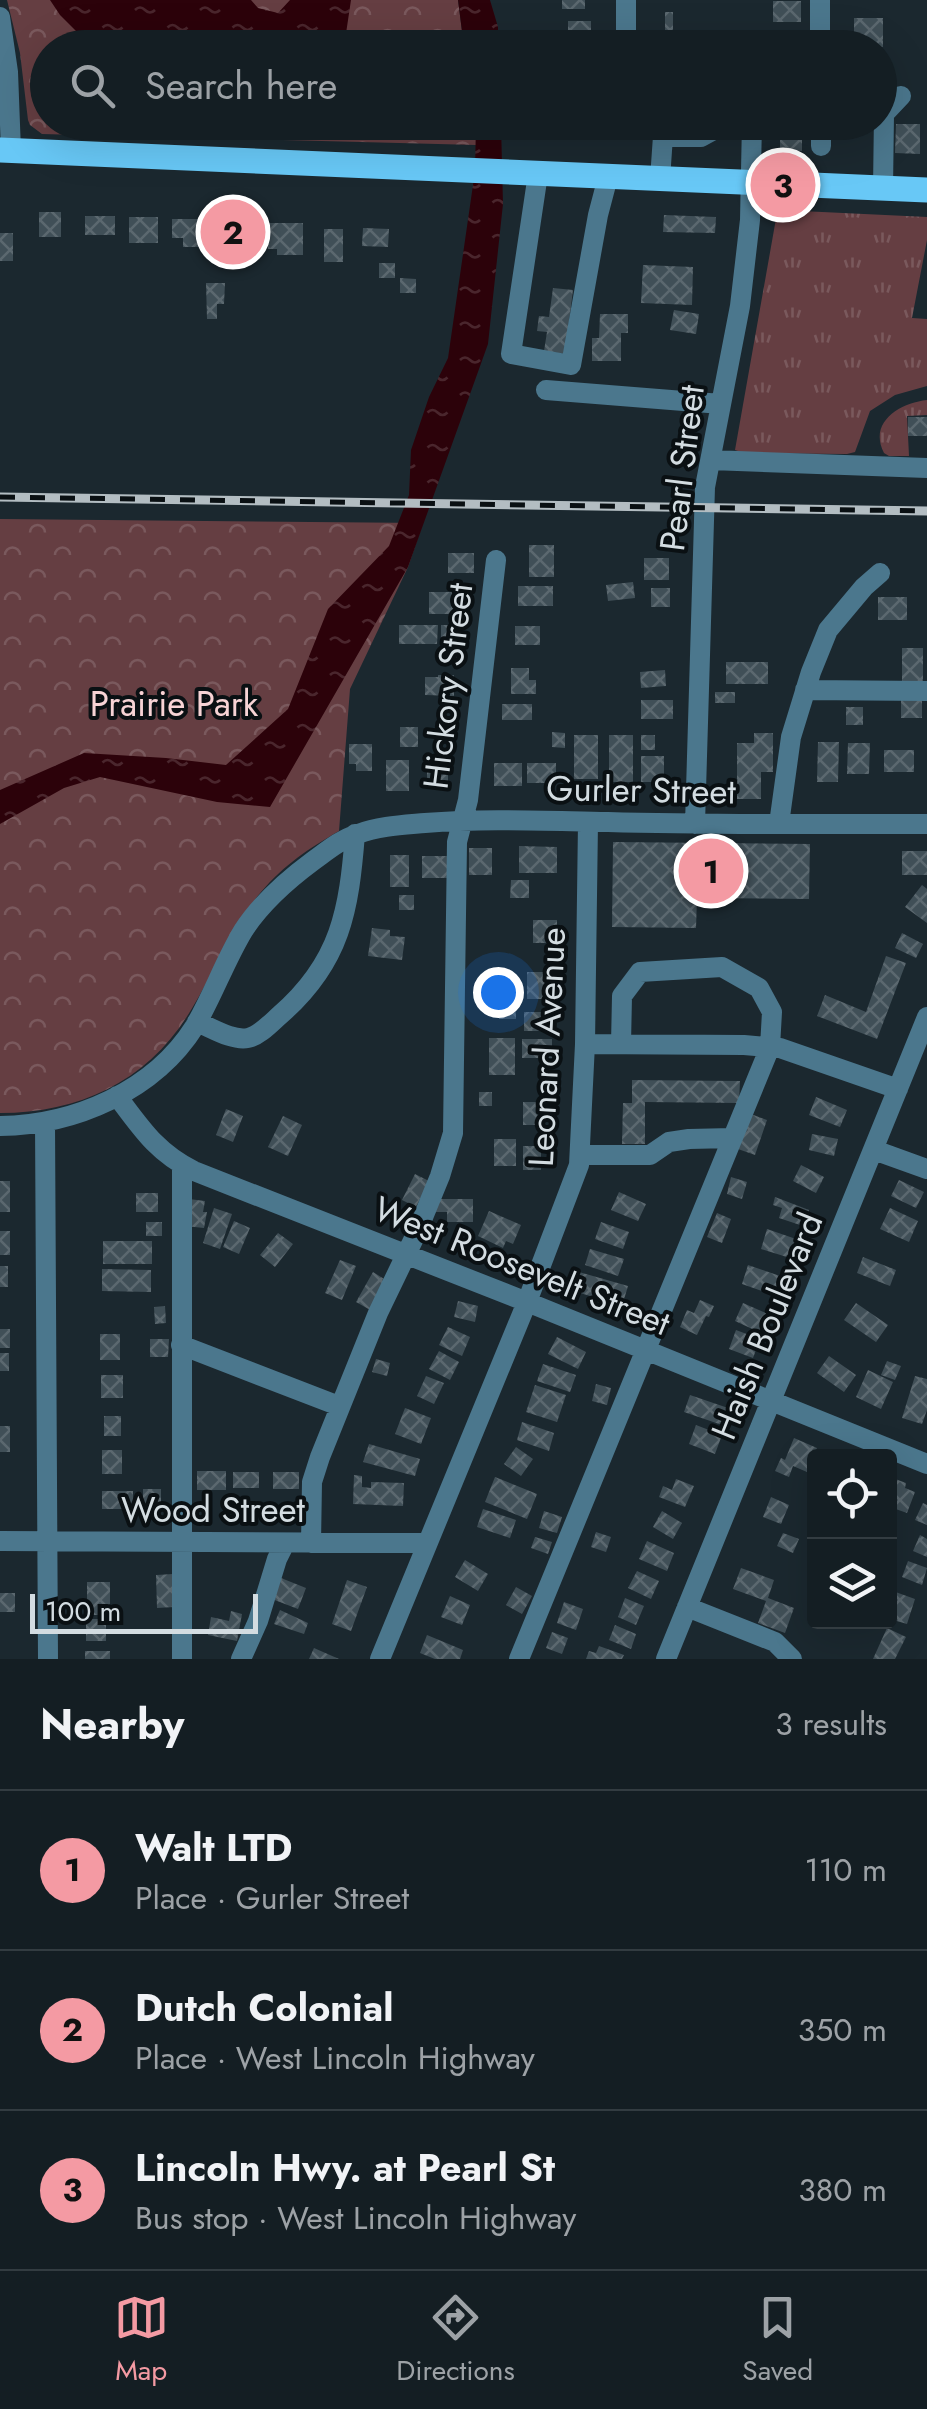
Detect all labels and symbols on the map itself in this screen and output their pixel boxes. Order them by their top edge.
pin: 3 [750,148,816,222]
pin: 2 [200,194,266,270]
street label: Pearl Street [647,381,717,554]
street label: Hickory Street [411,579,486,792]
park label: Prairie Park [90,679,259,729]
street label: Gurler Street [546,763,737,817]
pin: 1 [678,834,744,908]
street label: Leonard Avenue [516,926,578,1168]
your location [473,967,524,1018]
street label: West Roosevelt Street [366,1184,678,1349]
street label: Haish Boulevard [699,1205,835,1447]
street label: Wood Street [121,1485,306,1535]
scale bar [30,1589,258,1634]

